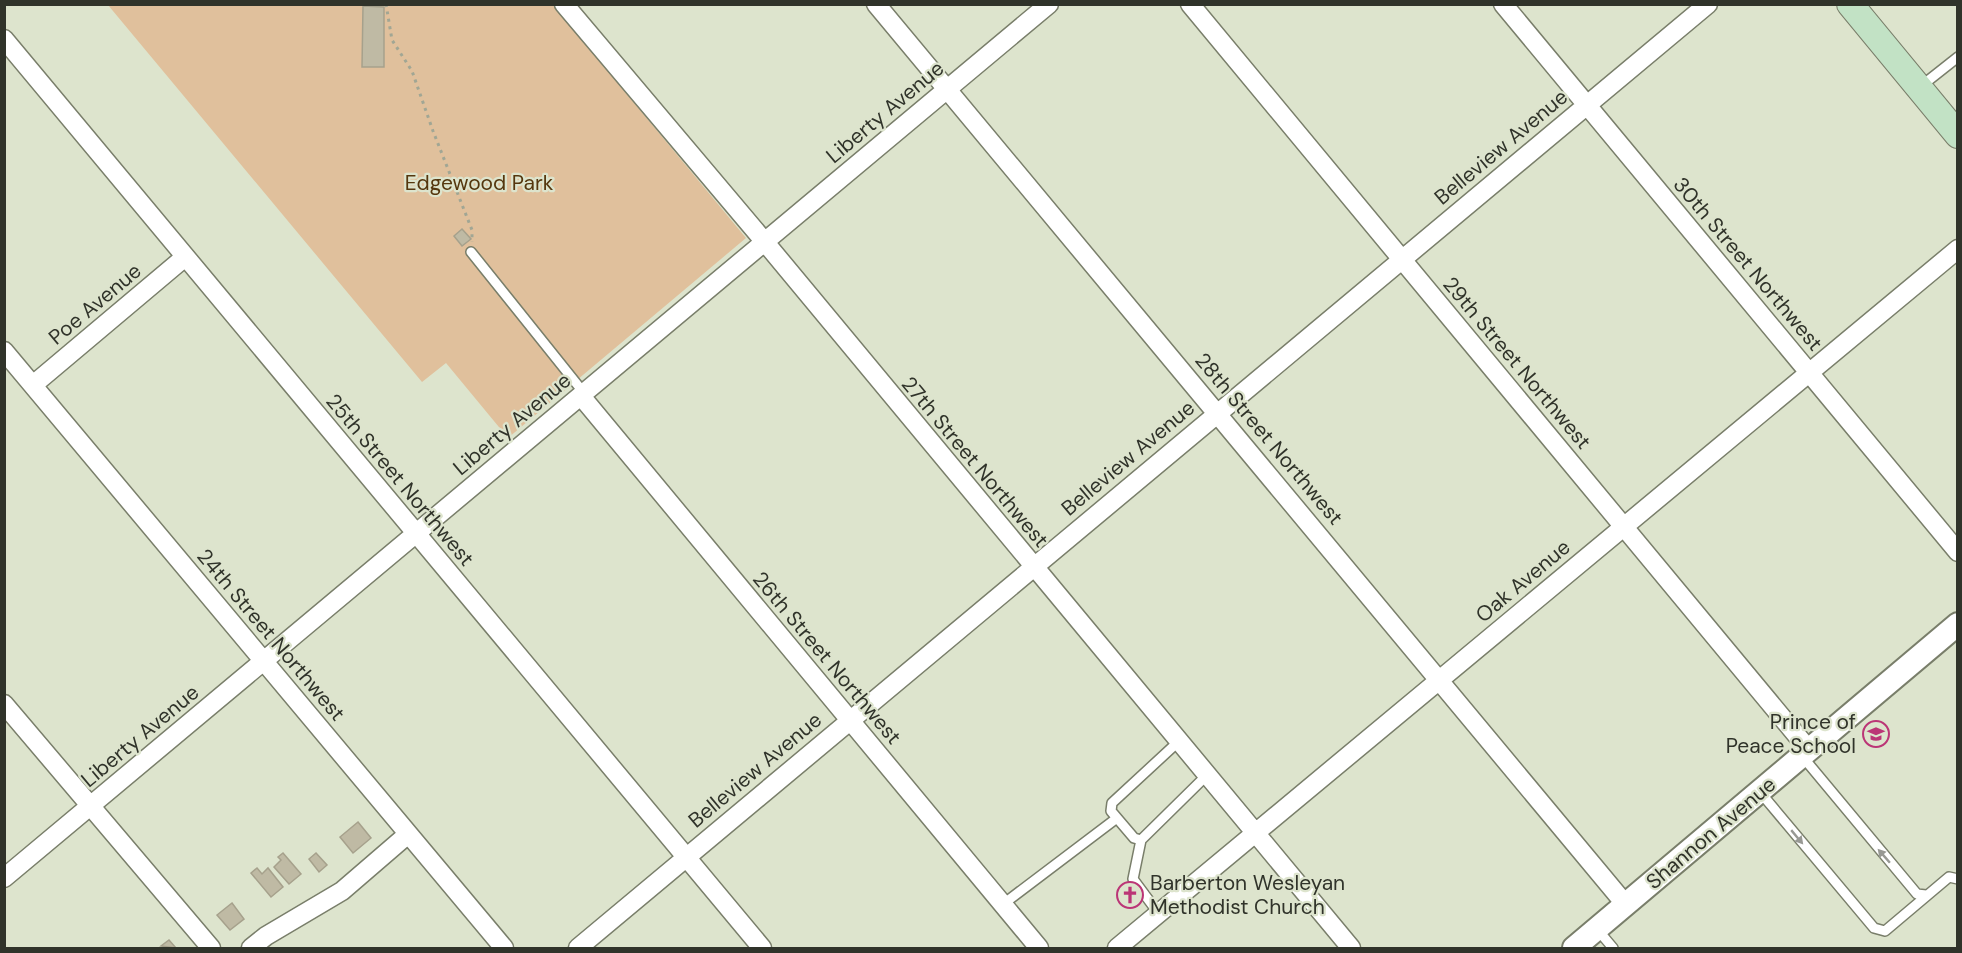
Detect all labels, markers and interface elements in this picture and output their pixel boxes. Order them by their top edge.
street label: Liberty Avenue [820,54,950,170]
street label: Belleview Avenue [1428,83,1574,211]
park label: Edgewood Park [405,169,554,197]
street label: 30th Street Northwest [1667,171,1829,357]
street label: Poe Avenue [43,257,147,351]
street label: 29th Street Northwest [1437,271,1597,455]
street label: 28th Street Northwest [1189,347,1349,531]
street label: Liberty Avenue [447,366,577,482]
street label: 27th Street Northwest [895,371,1055,553]
street label: 25th Street Northwest [320,388,480,572]
street label: Belleview Avenue [1055,394,1201,522]
street label: Oak Avenue [1470,533,1576,629]
street label: 24th Street Northwest [191,543,351,727]
street label: 26th Street Northwest [746,566,908,750]
street label: Liberty Avenue [75,678,205,794]
street label: Belleview Avenue [682,706,828,834]
place label: Prince of Peace School [1726,708,1856,760]
school or university icon: Prince of Peace School [1861,719,1891,749]
street label: Shannon Avenue [1640,770,1782,896]
one-way arrow [1791,829,1804,845]
one-way arrow [1878,848,1891,864]
place label: Barberton Wesleyan Methodist Church [1150,869,1345,921]
church icon: Barberton Wesleyan Methodist Church [1115,880,1145,910]

